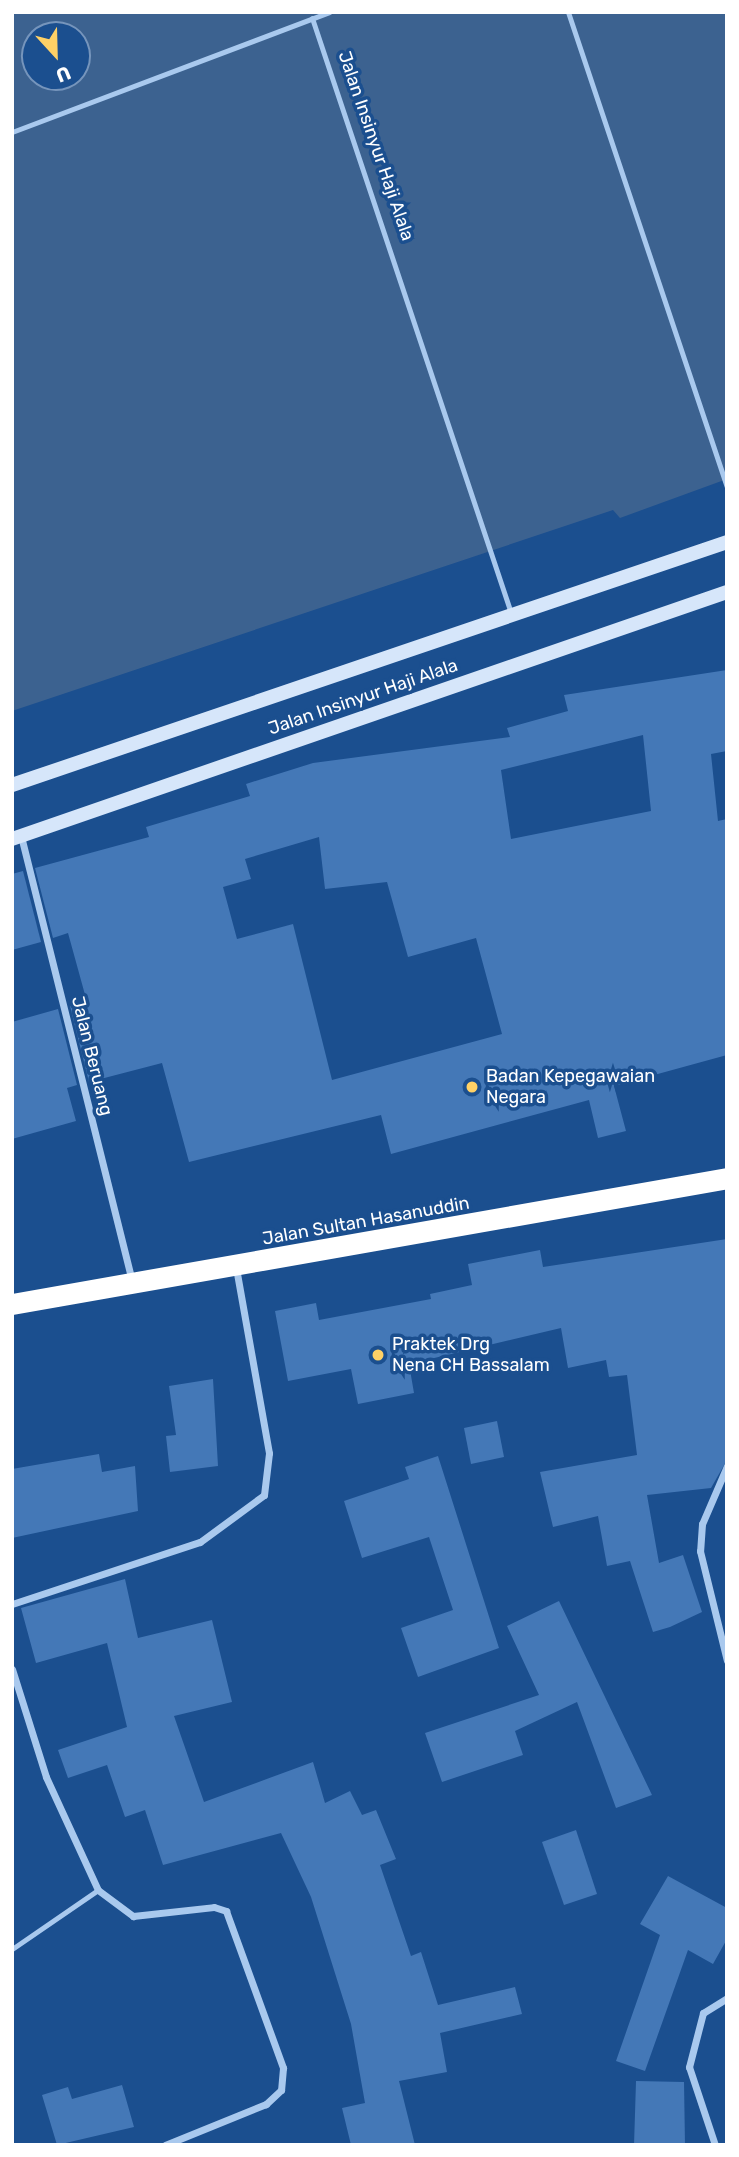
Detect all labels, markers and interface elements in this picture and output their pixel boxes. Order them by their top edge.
north arrow [21,21,91,91]
street label: Jalan Insinyur Haji Alala [333,48,419,244]
text: U [53,61,74,87]
street label: Jalan Insinyur Haji Alala [265,654,461,740]
street label: Jalan Beruang [67,994,117,1118]
place label: Badan Kepegawaian Negara [486,1066,655,1108]
marker: Badan Kepegawaian Negara [464,1079,480,1095]
street label: Jalan Sultan Hasanuddin [261,1192,471,1250]
place label: Praktek Drg Nena CH Bassalam [392,1334,550,1376]
marker: Praktek Drg Nena CH Bassalam [370,1347,386,1363]

